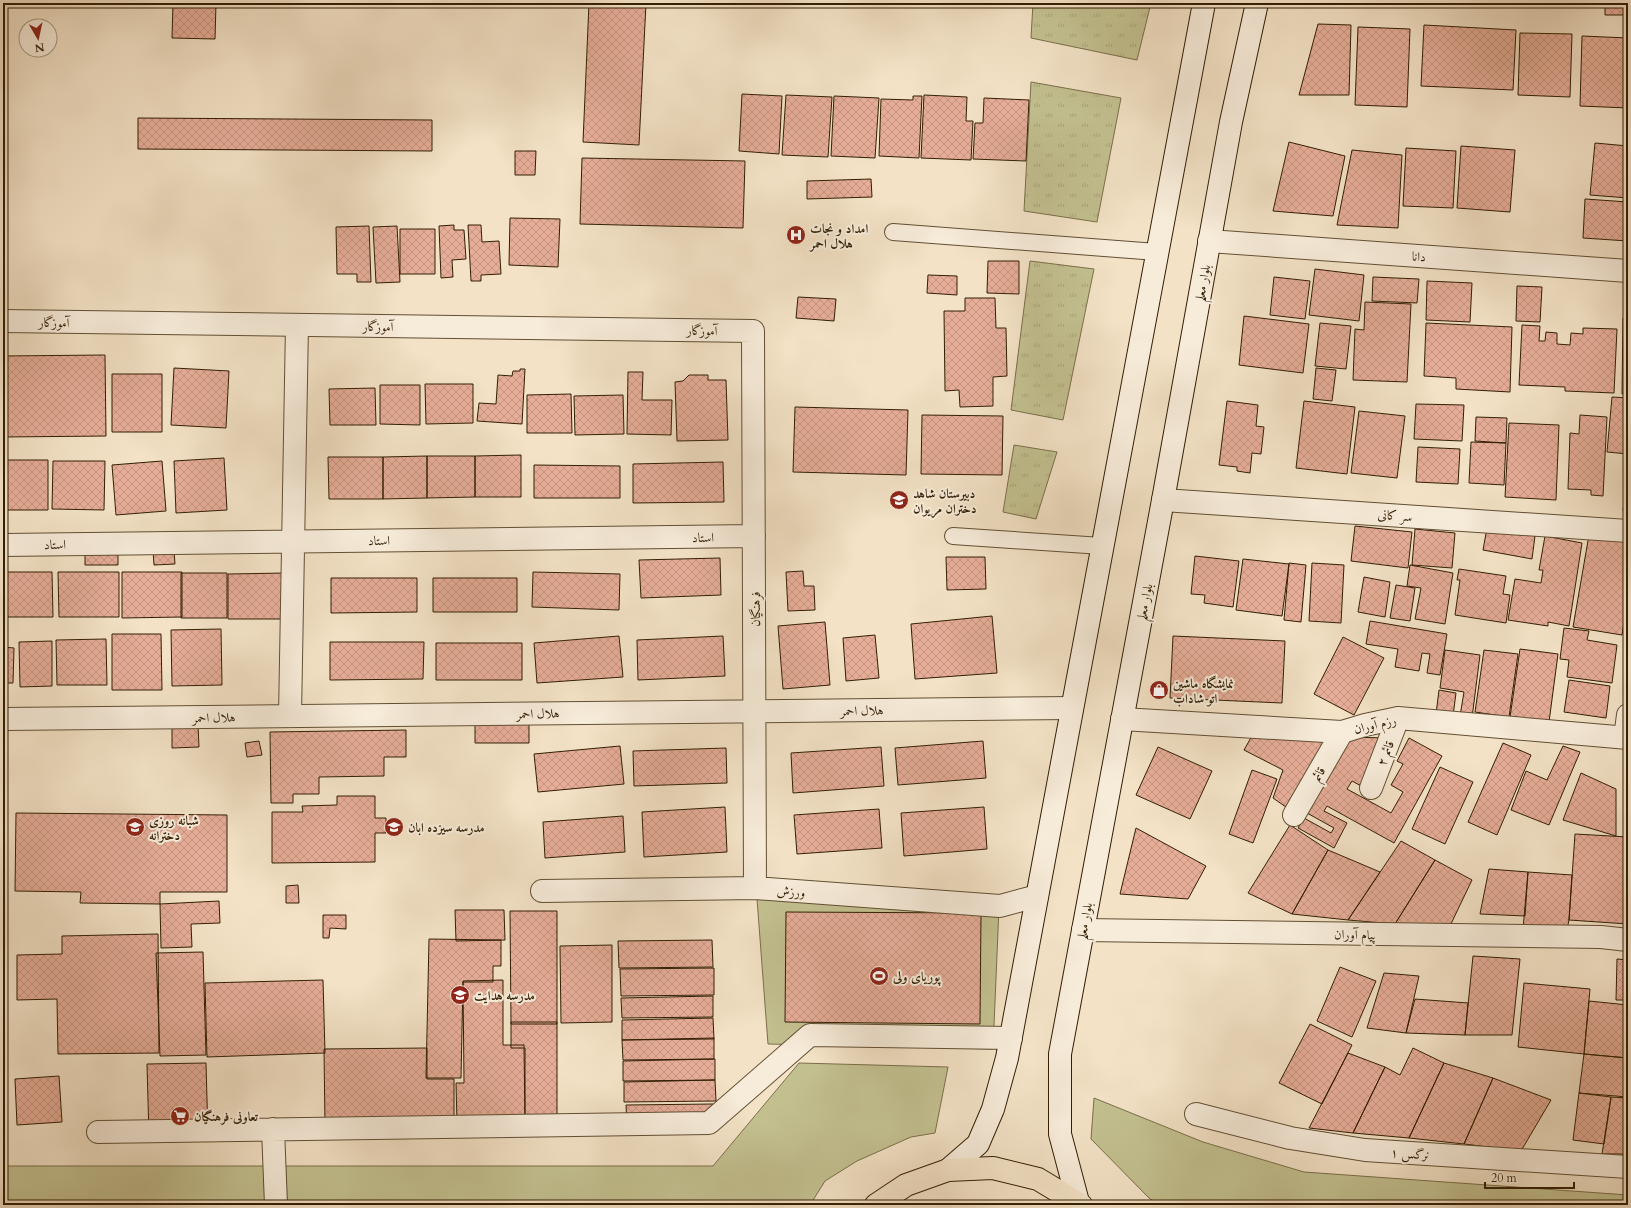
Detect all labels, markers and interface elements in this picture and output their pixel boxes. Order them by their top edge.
north arrow [18,18,58,58]
text: N [33,39,45,56]
place label: امداد و نجات هلال احمر [808,220,868,253]
hospital icon: امداد و نجات هلال احمر [785,224,807,246]
street label: دانا [1411,248,1427,266]
street label: بلوار معلم [1191,263,1219,304]
street label: آموزگار [36,314,71,332]
street label: آموزگار [360,318,395,336]
street label: آموزگار [684,322,719,340]
place label: دبیرستان شاهد دختران مریوان [913,485,977,519]
school or university icon: دبیرستان شاهد دختران مریوان [888,489,910,511]
street label: سر کانی [1377,506,1413,526]
street label: استاد [692,529,714,547]
street label: استاد [368,532,390,550]
street label: استاد [44,536,66,554]
street label: بلوار معلم [1133,582,1161,623]
street label: فرهنگیان [747,591,765,627]
place label: نمایشگاه ماشین اتو شاداب [1173,675,1234,708]
shop icon: نمایشگاه ماشین اتو شاداب [1148,679,1170,701]
street label: هلال احمر [838,702,884,720]
street label: هلال احمر [514,705,560,723]
street label: هلال احمر [190,709,236,727]
street label: رزم آوران [1352,711,1399,741]
street label: قائم ۲ [1373,738,1401,769]
street label: قائم [1307,764,1332,786]
place label: شبانه روزی دخترانه [149,812,199,845]
school or university icon: شبانه روزی دخترانه [124,816,146,838]
school or university icon: مدرسه سیزده ابان [383,816,405,838]
place label: مدرسه سیزده ابان [408,819,485,837]
street label: ورزش [776,882,806,902]
street label: بلوار معلم [1073,901,1101,942]
street label: پیام آوران [1334,926,1376,946]
sports icon: پوریای ولی [868,965,890,987]
place label: پوریای ولی [892,968,942,986]
school or university icon: مدرسه هدایت [449,984,471,1006]
place label: مدرسه هدایت [474,987,535,1005]
supermarket icon: تعاونی فرهنگیان [169,1105,191,1127]
place label: تعاونی فرهنگیان [194,1108,258,1126]
street label: نرگس ۱ [1390,1144,1430,1164]
scale bar [1485,1164,1574,1190]
text: 20 m [1491,1170,1518,1186]

